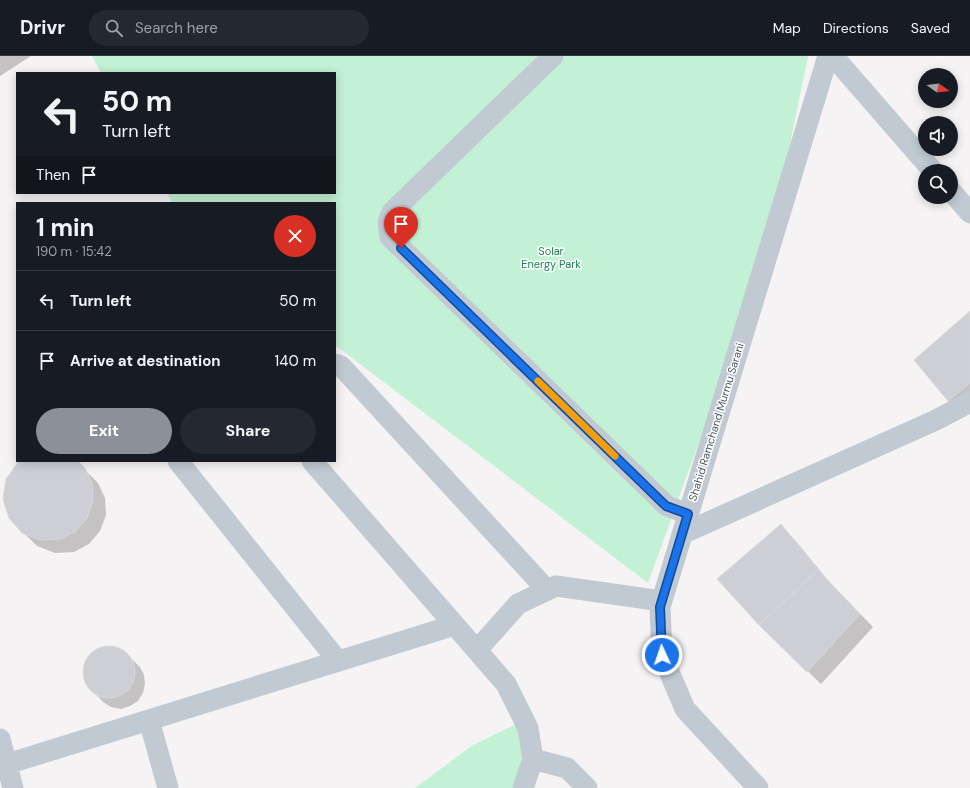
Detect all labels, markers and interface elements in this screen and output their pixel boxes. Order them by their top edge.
search box [89,10,369,46]
text: Drivr [20,15,65,40]
icon: search [103,17,125,39]
text: Search here [135,18,218,38]
text: Map [773,19,801,37]
text: Directions [823,19,889,37]
text: Saved [911,19,950,37]
north arrow [918,68,958,108]
map controls [918,68,958,204]
text: 50 m [102,83,172,120]
icon: left [36,88,88,140]
button: sound [918,116,958,156]
text: Turn left [102,119,171,143]
icon: arrive [78,164,100,186]
button: search [918,164,958,204]
text: Then [36,165,70,185]
pin [384,207,418,248]
text: 1 min [36,212,94,243]
icon: arrive [390,213,412,235]
button: close [274,215,316,257]
text: 190 m · 15:42 [36,243,112,260]
park label: Solar Energy Park [521,244,581,271]
icon: left [36,290,58,312]
text: Turn left [70,291,131,311]
text: 50 m [279,291,316,311]
street label: Shahid Ramchand Murmu Sarani [685,341,747,503]
icon: arrive [36,350,58,372]
text: Arrive at destination [70,351,221,371]
text: 140 m [275,351,316,371]
button: Exit [36,408,172,454]
button: Share [180,408,316,454]
position arrow [641,634,683,676]

